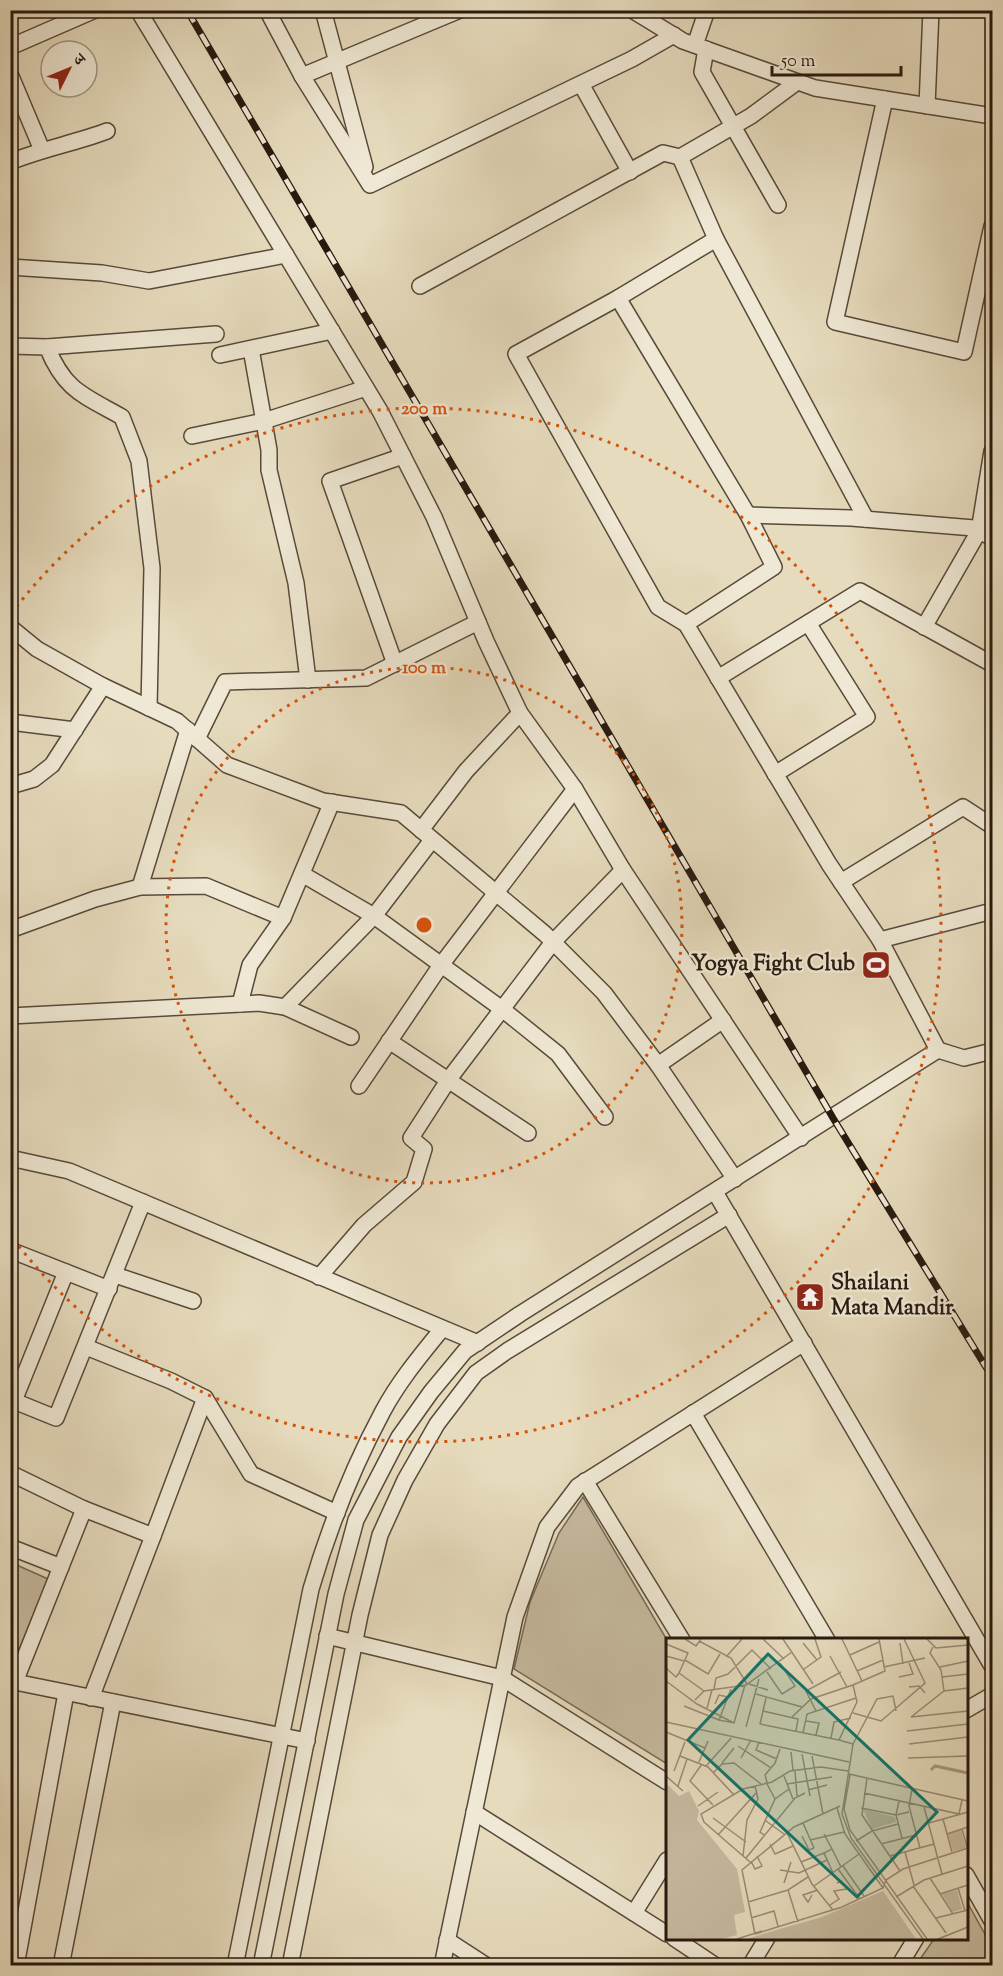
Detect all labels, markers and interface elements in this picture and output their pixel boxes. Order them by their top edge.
north arrow [39,39,99,99]
scale bar [772,39,901,77]
text: उ [66,49,91,73]
text: 50 m [780,49,816,75]
text: 200 m [401,397,447,423]
text: 100 m [402,656,446,682]
centre of rings [414,915,434,935]
place label: Yogya Fight Club [691,949,855,981]
sports icon: Yogya Fight Club [860,949,892,981]
place label: Shailani Mata Mandir [831,1268,954,1325]
temple icon: Shailani Mata Mandir [794,1281,826,1313]
inset map [666,1638,967,1940]

